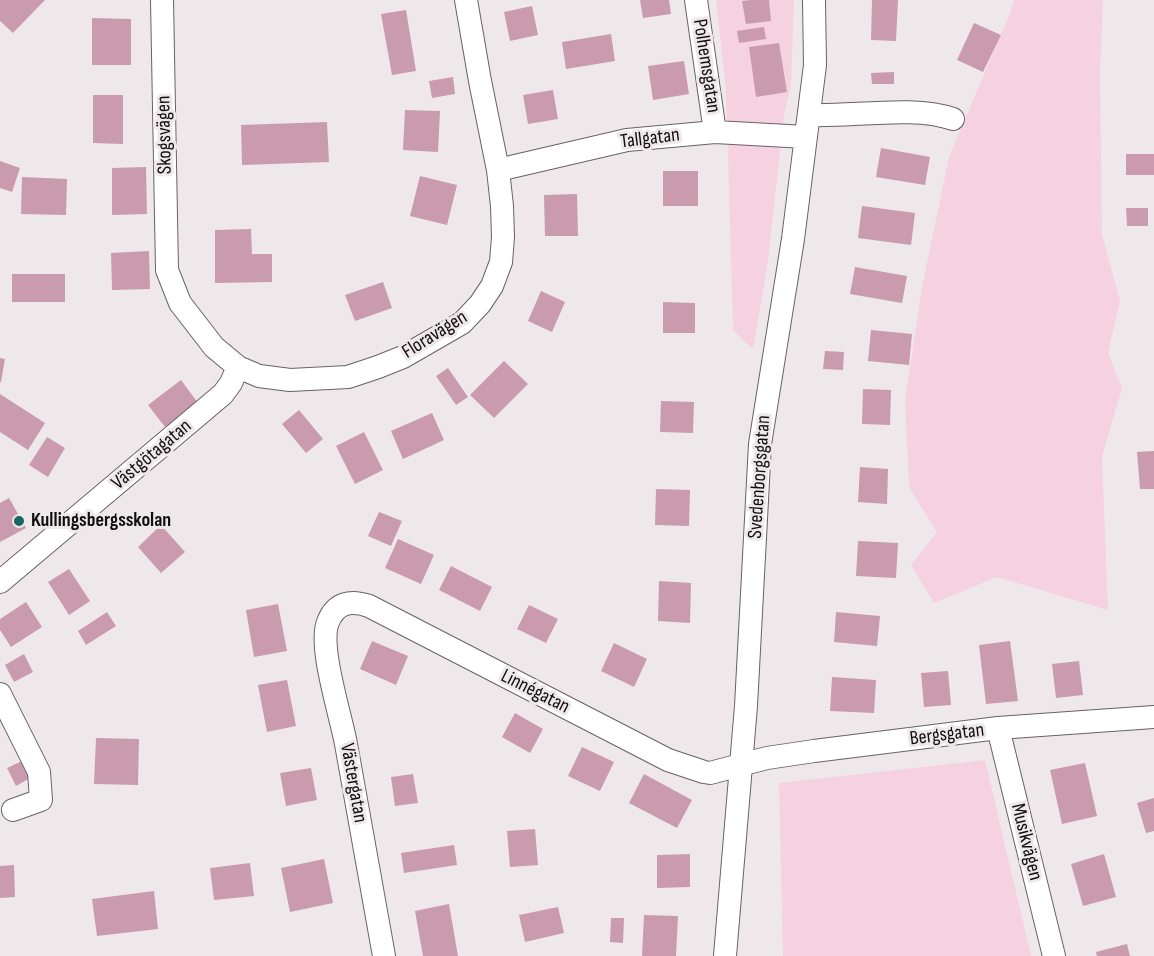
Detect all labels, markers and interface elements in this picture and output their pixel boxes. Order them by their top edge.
street label: Polhemsgatan [687,17,725,115]
street label: Skogsvägen [152,95,178,175]
street label: Tallgatan [619,123,681,155]
street label: Floravägen [398,306,472,364]
street label: Västgötagatan [107,415,197,495]
street label: Svedenborgsgatan [744,415,776,539]
place label: Kullingsbergsskolan [31,509,171,533]
marker: Kullingsbergsskolan [12,514,26,528]
street label: Linnégatan [497,665,573,719]
street label: Bergsgatan [908,719,986,751]
street label: Västergatan [334,741,372,825]
street label: Musikvägen [1005,801,1047,883]

